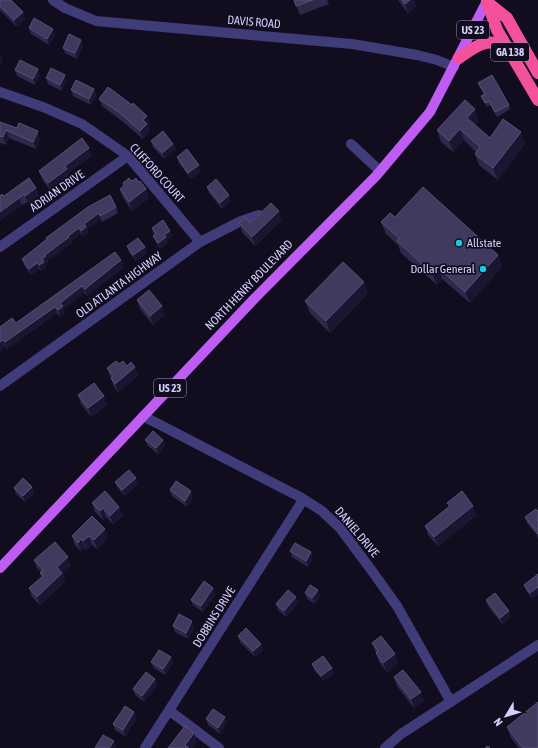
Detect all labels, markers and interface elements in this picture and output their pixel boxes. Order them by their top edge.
street label: DAVIS ROAD [227,13,282,31]
road number: US 23 [457,21,489,39]
road number: GA 138 [491,43,529,61]
street label: CLIFFORD COURT [127,141,188,206]
street label: ADRIAN DRIVE [27,167,87,215]
place label: Allstate [467,236,501,250]
street label: NORTH HENRY BOULEVARD [202,237,296,333]
marker: Allstate [454,238,464,248]
street label: OLD ATLANTA HIGHWAY [73,249,165,321]
place label: Dollar General [410,262,476,276]
marker: Dollar General [478,264,488,274]
road number: US 23 [154,379,186,397]
street label: DANIEL DRIVE [332,504,382,560]
street label: DOBBINS DRIVE [190,584,238,650]
north arrow [486,696,526,736]
text: N [491,716,505,728]

